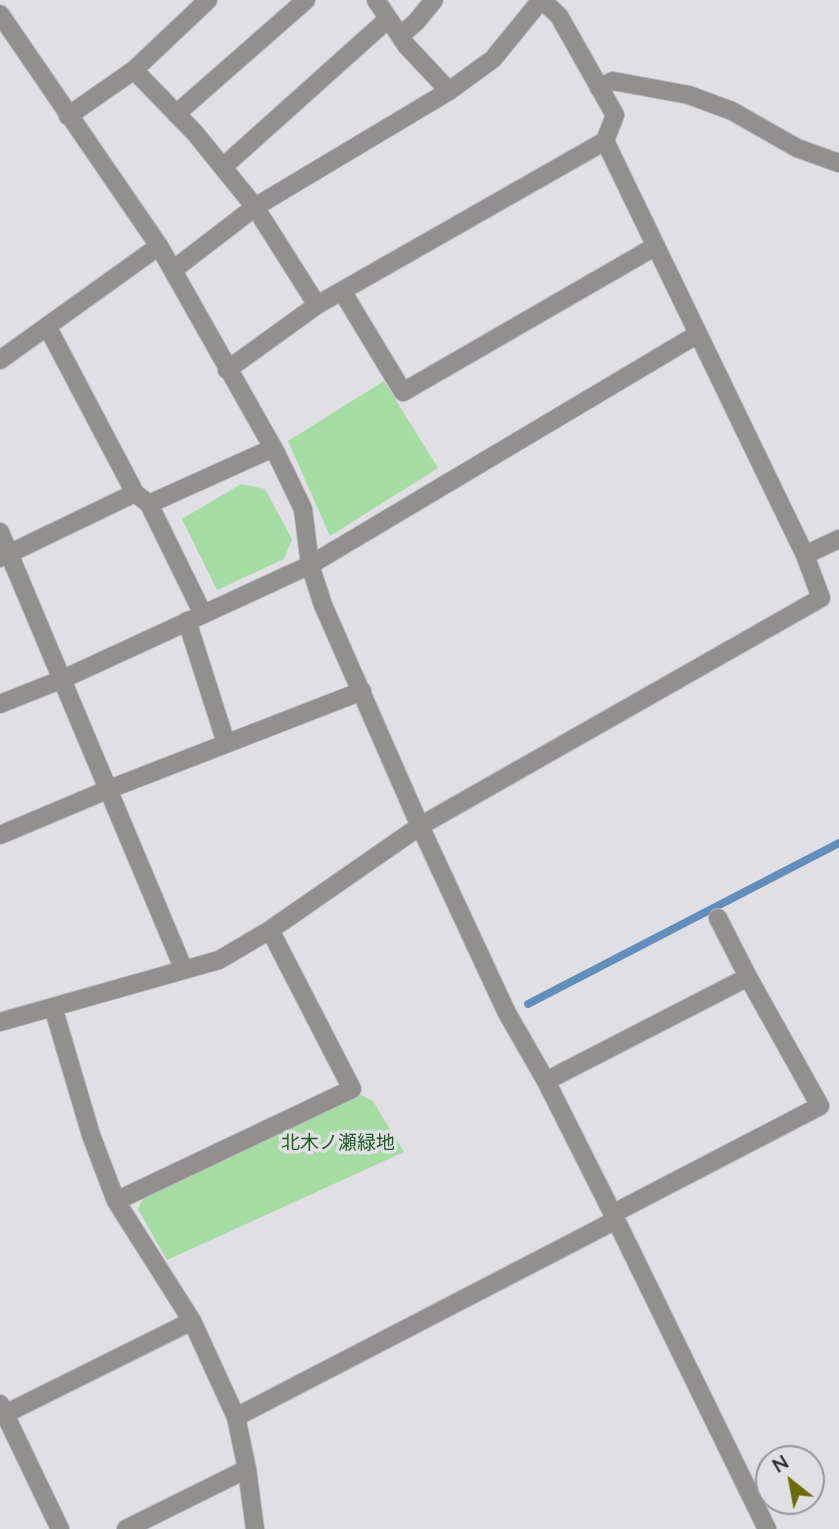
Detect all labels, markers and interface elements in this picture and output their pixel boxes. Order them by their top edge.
park label: 北木ノ瀬緑地 [281,1132,395,1154]
north arrow [755,1445,825,1515]
text: N [768,1450,792,1477]

